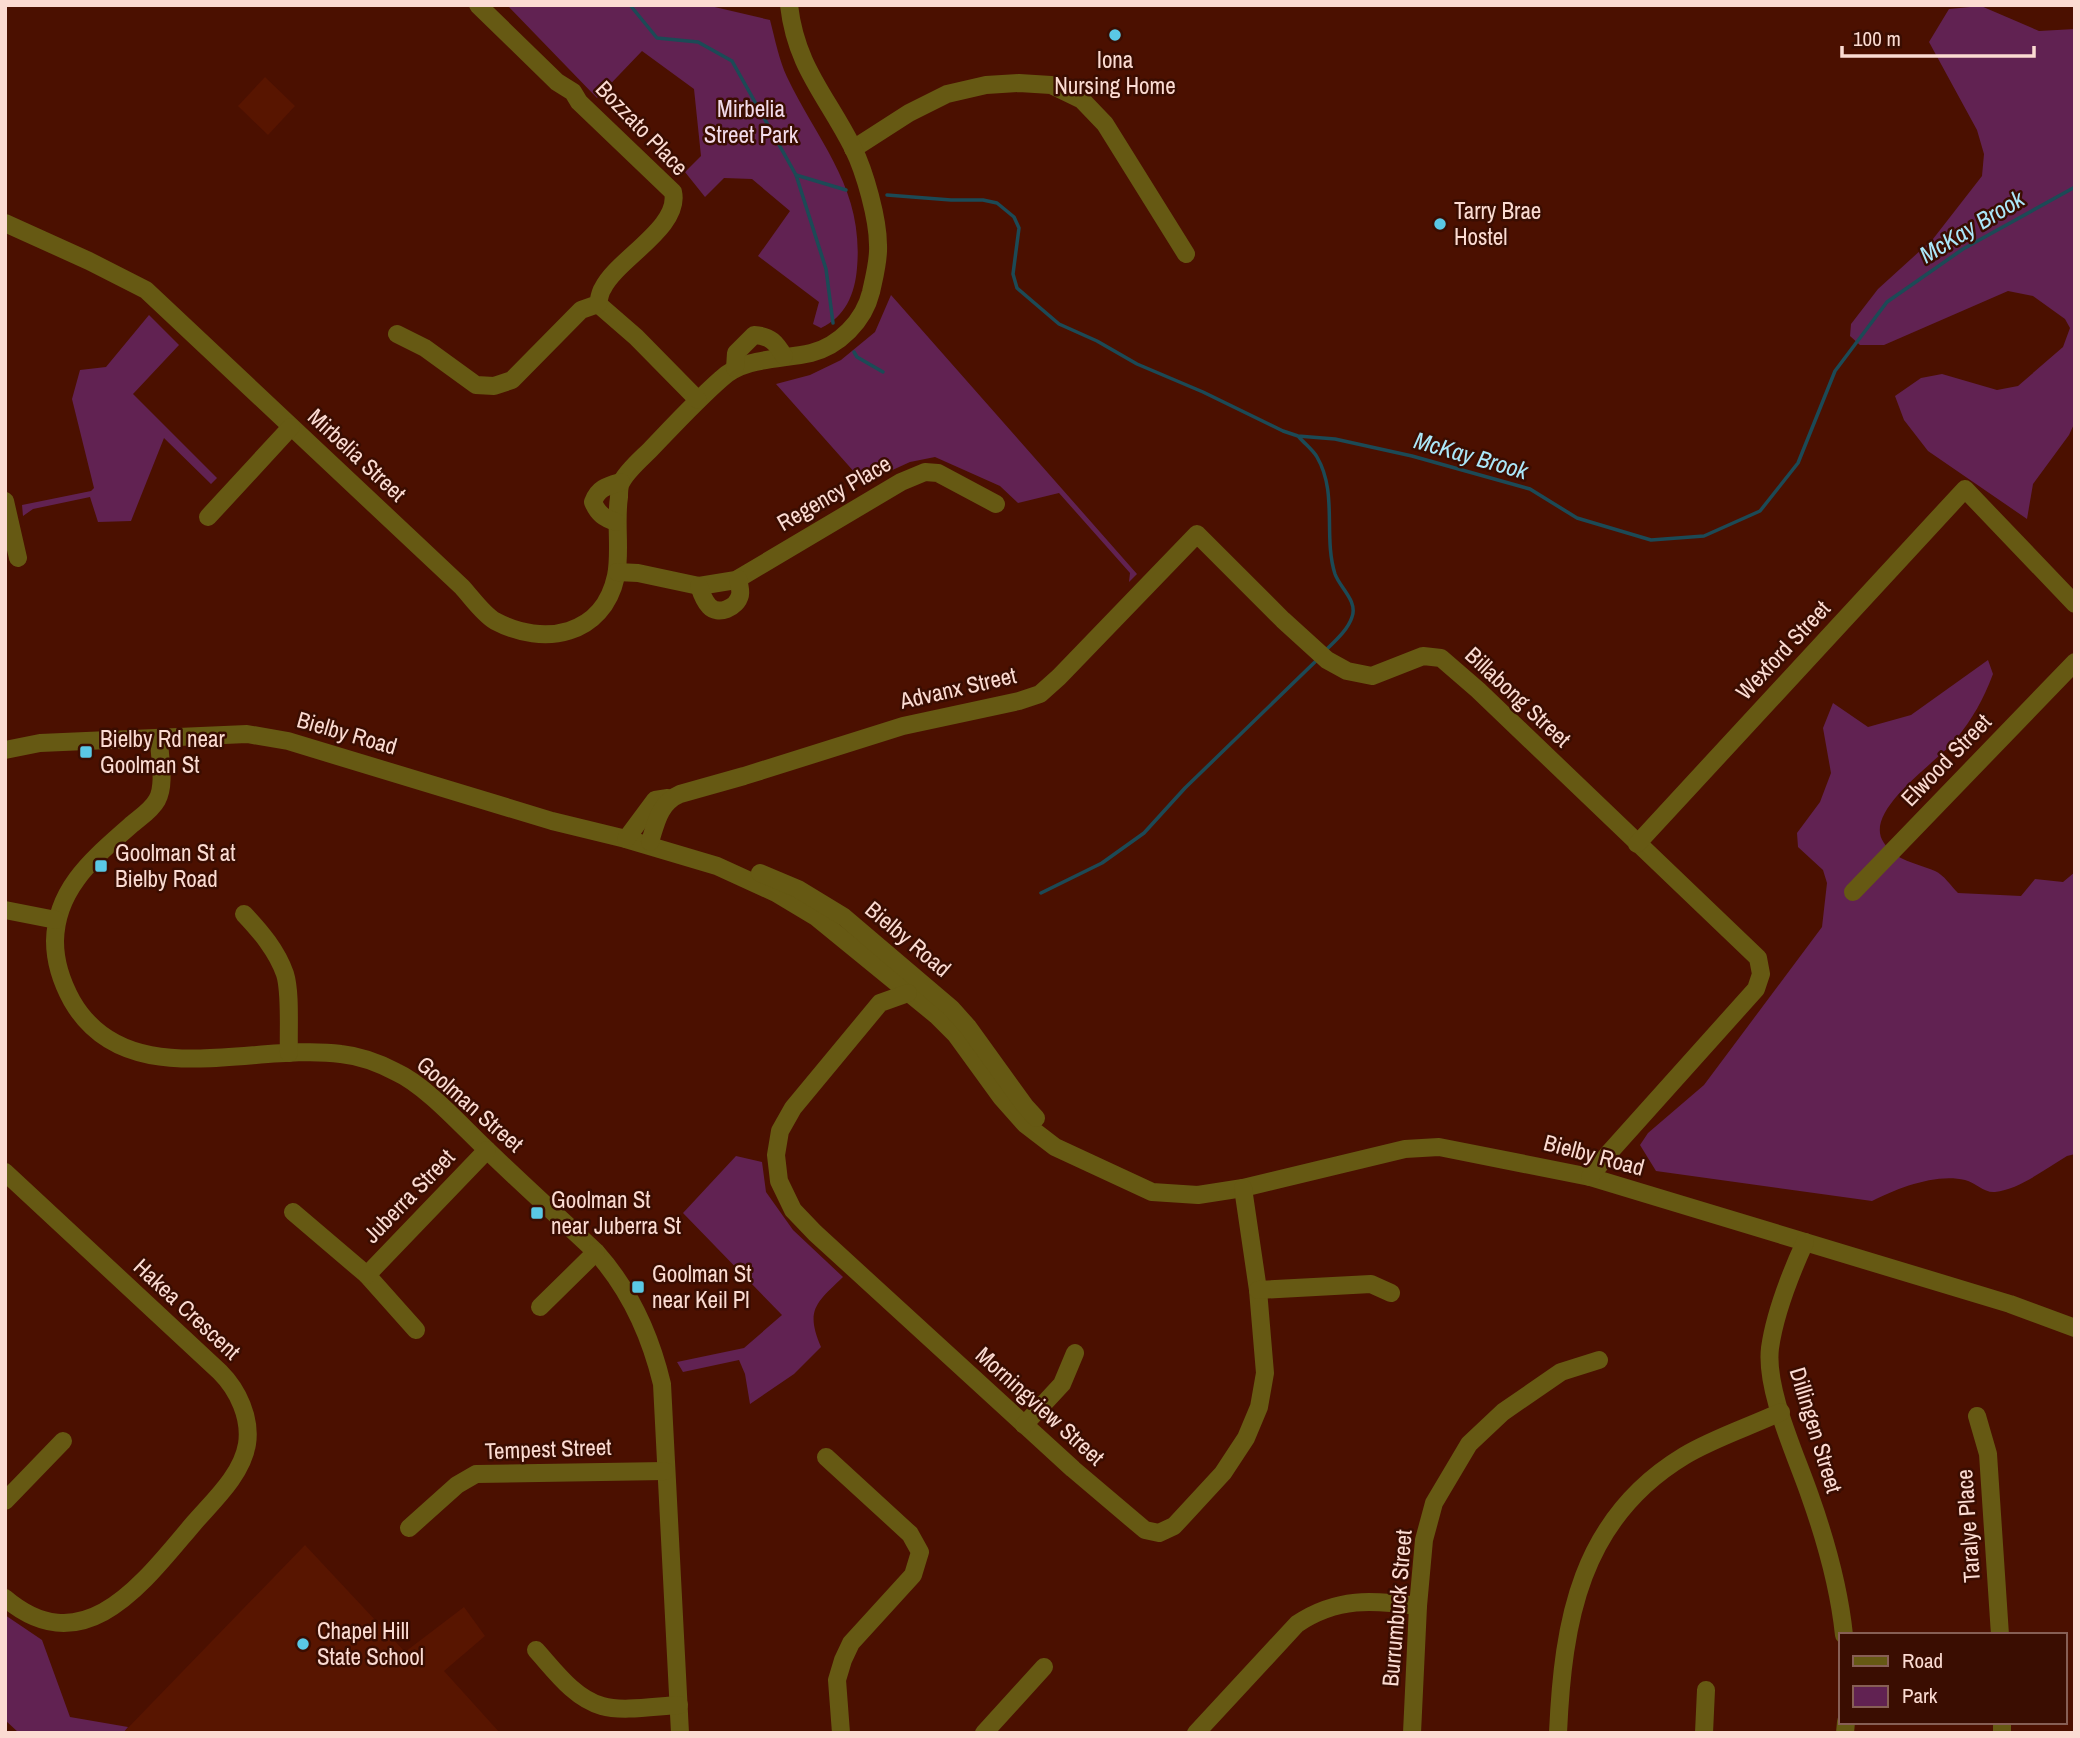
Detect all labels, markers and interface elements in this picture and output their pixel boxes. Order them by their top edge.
scale bar [1842,14,2035,58]
text: 100 m [1853,24,1901,53]
marker: Iona Nursing Home [1107,27,1123,43]
place label: Iona Nursing Home [1054,44,1176,101]
street label: Bozzato Place [589,74,695,182]
park label: Mirbelia Street Park [704,93,799,150]
water label: McKay Brook [1913,182,2031,270]
place label: Tarry Brae Hostel [1454,195,1541,252]
marker: Tarry Brae Hostel [1432,216,1448,232]
street label: Mirbelia Street [302,401,413,508]
water label: McKay Brook [1411,424,1533,487]
street label: Regency Place [771,447,896,538]
street label: Wexford Street [1729,593,1837,706]
street label: Billabong Street [1459,640,1578,754]
street label: Advanx Street [896,659,1019,716]
street label: Bielby Road [293,703,401,762]
street label: Elwood Street [1894,707,1998,813]
place label: Bielby Rd near Goolman St [100,723,225,780]
marker: Bielby Rd near Goolman St [78,744,94,760]
place label: Goolman St at Bielby Road [115,837,236,894]
marker: Goolman St at Bielby Road [93,858,109,874]
street label: Bielby Road [859,894,958,984]
street label: Goolman Street [410,1049,530,1159]
street label: Bielby Road [1540,1126,1648,1183]
street label: Juberra Street [356,1142,461,1249]
place label: Goolman St near Juberra St [551,1184,681,1241]
marker: Goolman St near Juberra St [529,1205,545,1221]
street label: Hakea Crescent [127,1251,247,1366]
place label: Goolman St near Keil Pl [652,1258,752,1315]
marker: Goolman St near Keil Pl [630,1279,646,1295]
street label: Morningview Street [969,1339,1111,1472]
street label: Dillingen Street [1783,1363,1850,1497]
street label: Tempest Street [484,1431,612,1466]
street label: Taralye Place [1948,1468,1987,1584]
street label: Burrumbuck Street [1374,1528,1419,1688]
place label: Chapel Hill State School [317,1615,424,1672]
legend [1839,1633,2066,1724]
marker: Chapel Hill State School [295,1636,311,1652]
text: Road [1902,1646,1943,1675]
text: Park [1902,1681,1938,1710]

